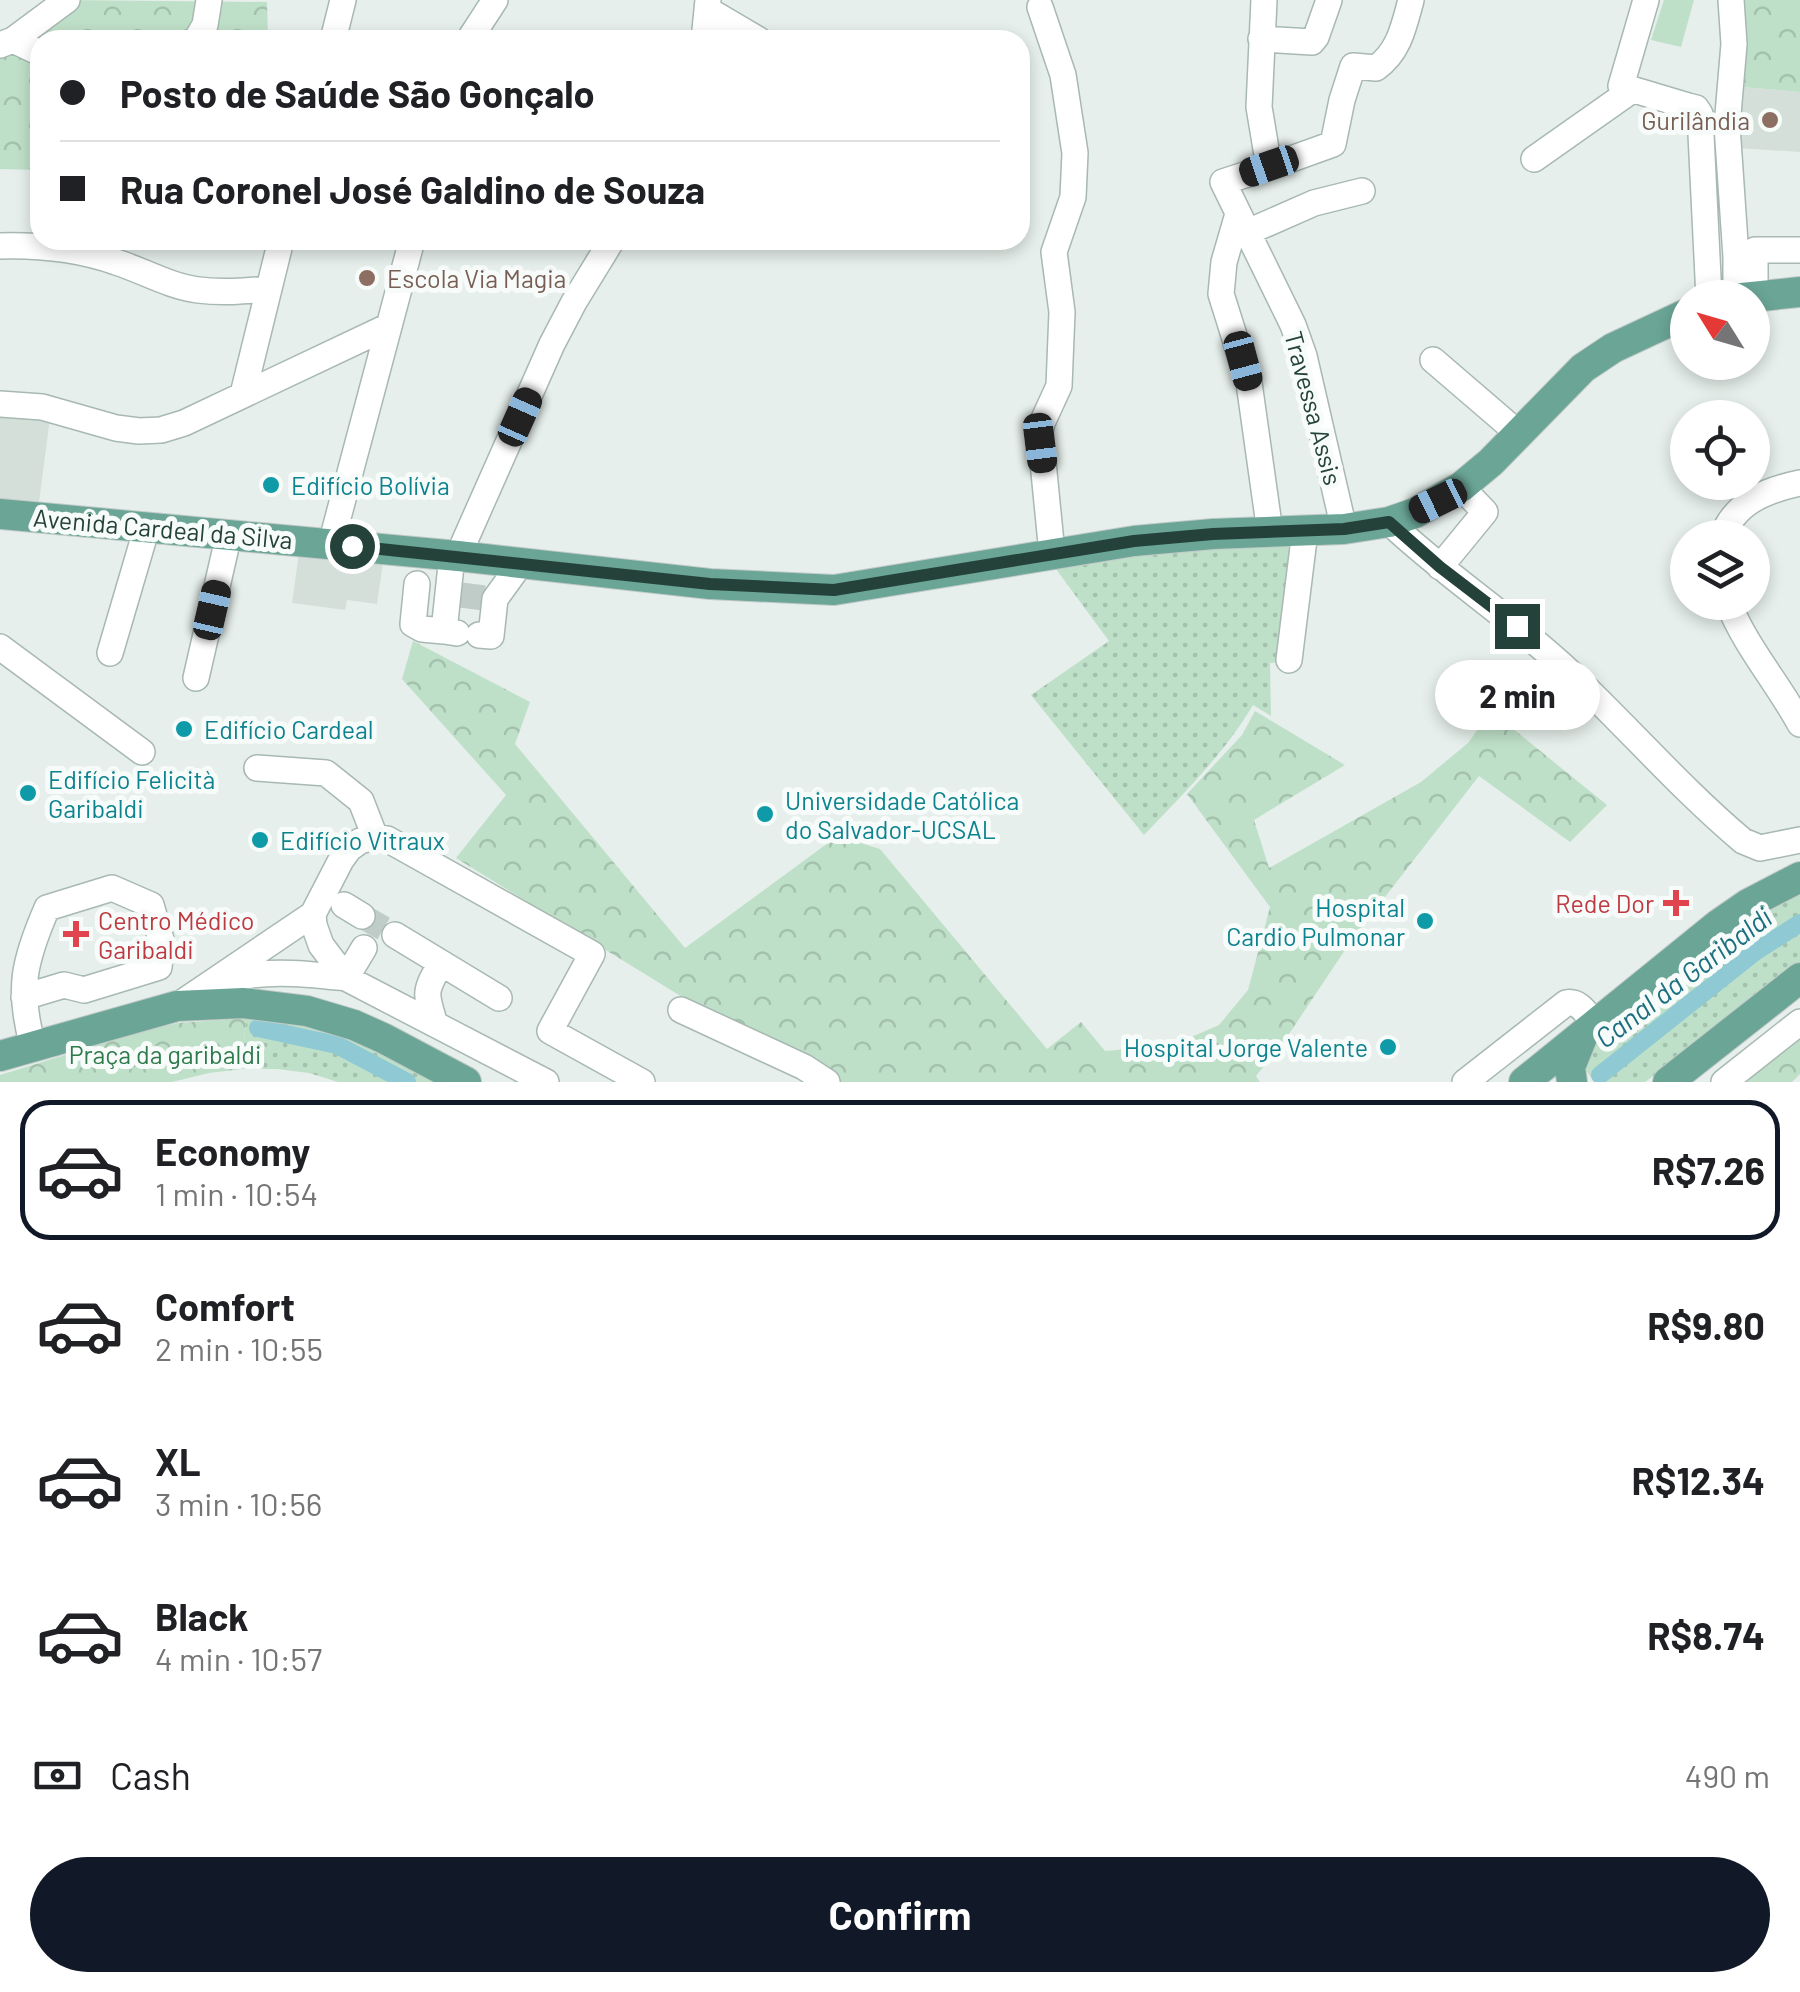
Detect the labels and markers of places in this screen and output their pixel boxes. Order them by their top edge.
place label: Gurilândia [1641,105,1750,135]
marker: Gurilândia [1759,109,1781,131]
place label: Escola Via Magia [387,263,566,293]
marker: Escola Via Magia [356,267,378,289]
place label: Edifício Bolívia [291,470,450,500]
marker: Edifício Bolívia [260,474,282,496]
place label: Edifício Cardeal [204,714,373,744]
marker: Edifício Cardeal [173,718,195,740]
place label: Edifício Felicità Garibaldi [48,764,215,823]
marker: Edifício Felicità Garibaldi [17,782,39,804]
place label: Universidade Católica do Salvador-UCSAL [785,785,1019,844]
marker: Universidade Católica do Salvador-UCSAL [754,803,776,825]
place label: Edifício Vitraux [280,825,445,855]
marker: Edifício Vitraux [249,829,271,851]
place label: Rede Dor [1555,888,1654,918]
marker: Rede Dor [1663,890,1689,916]
place label: Hospital Cardio Pulmonar [1226,892,1405,951]
place label: Centro Médico Garibaldi [98,905,254,964]
marker: Hospital Cardio Pulmonar [1414,910,1436,932]
marker: Centro Médico Garibaldi [63,921,89,947]
place label: Hospital Jorge Valente [1124,1032,1368,1062]
marker: Hospital Jorge Valente [1377,1036,1399,1058]

